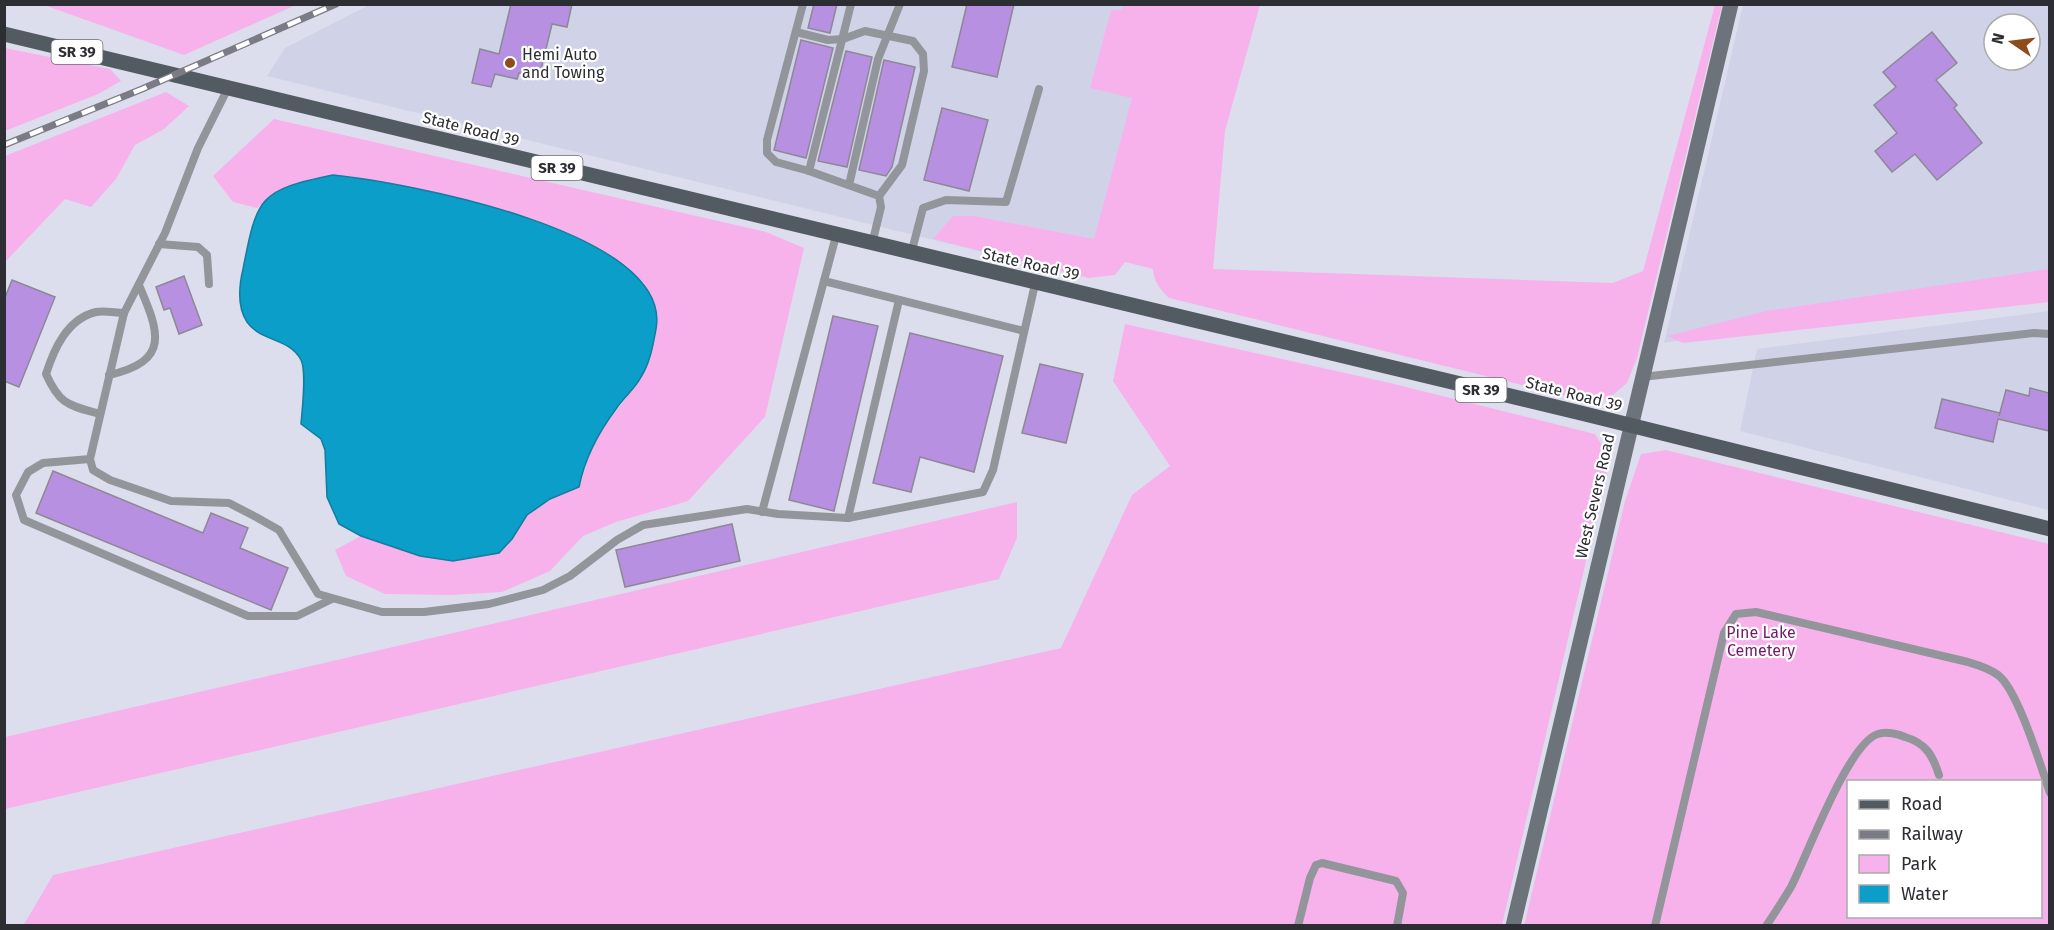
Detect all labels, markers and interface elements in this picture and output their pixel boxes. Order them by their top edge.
north arrow [1982,12,2042,72]
text: N [1987,31,2008,46]
road number: SR 39 [52,40,103,64]
place label: Hemi Auto and Towing [522,45,605,82]
marker: Hemi Auto and Towing [503,56,517,70]
street label: State Road 39 [421,108,521,150]
road number: SR 39 [532,156,582,180]
street label: State Road 39 [981,244,1081,284]
street label: State Road 39 [1524,373,1624,415]
road number: SR 39 [1456,378,1506,402]
street label: West Severs Road [1571,432,1619,560]
park label: Pine Lake Cemetery [1726,623,1796,660]
legend [1847,780,2042,918]
text: Road [1901,793,1943,815]
text: Railway [1901,823,1963,845]
text: Park [1901,853,1937,875]
text: Water [1901,883,1948,905]

